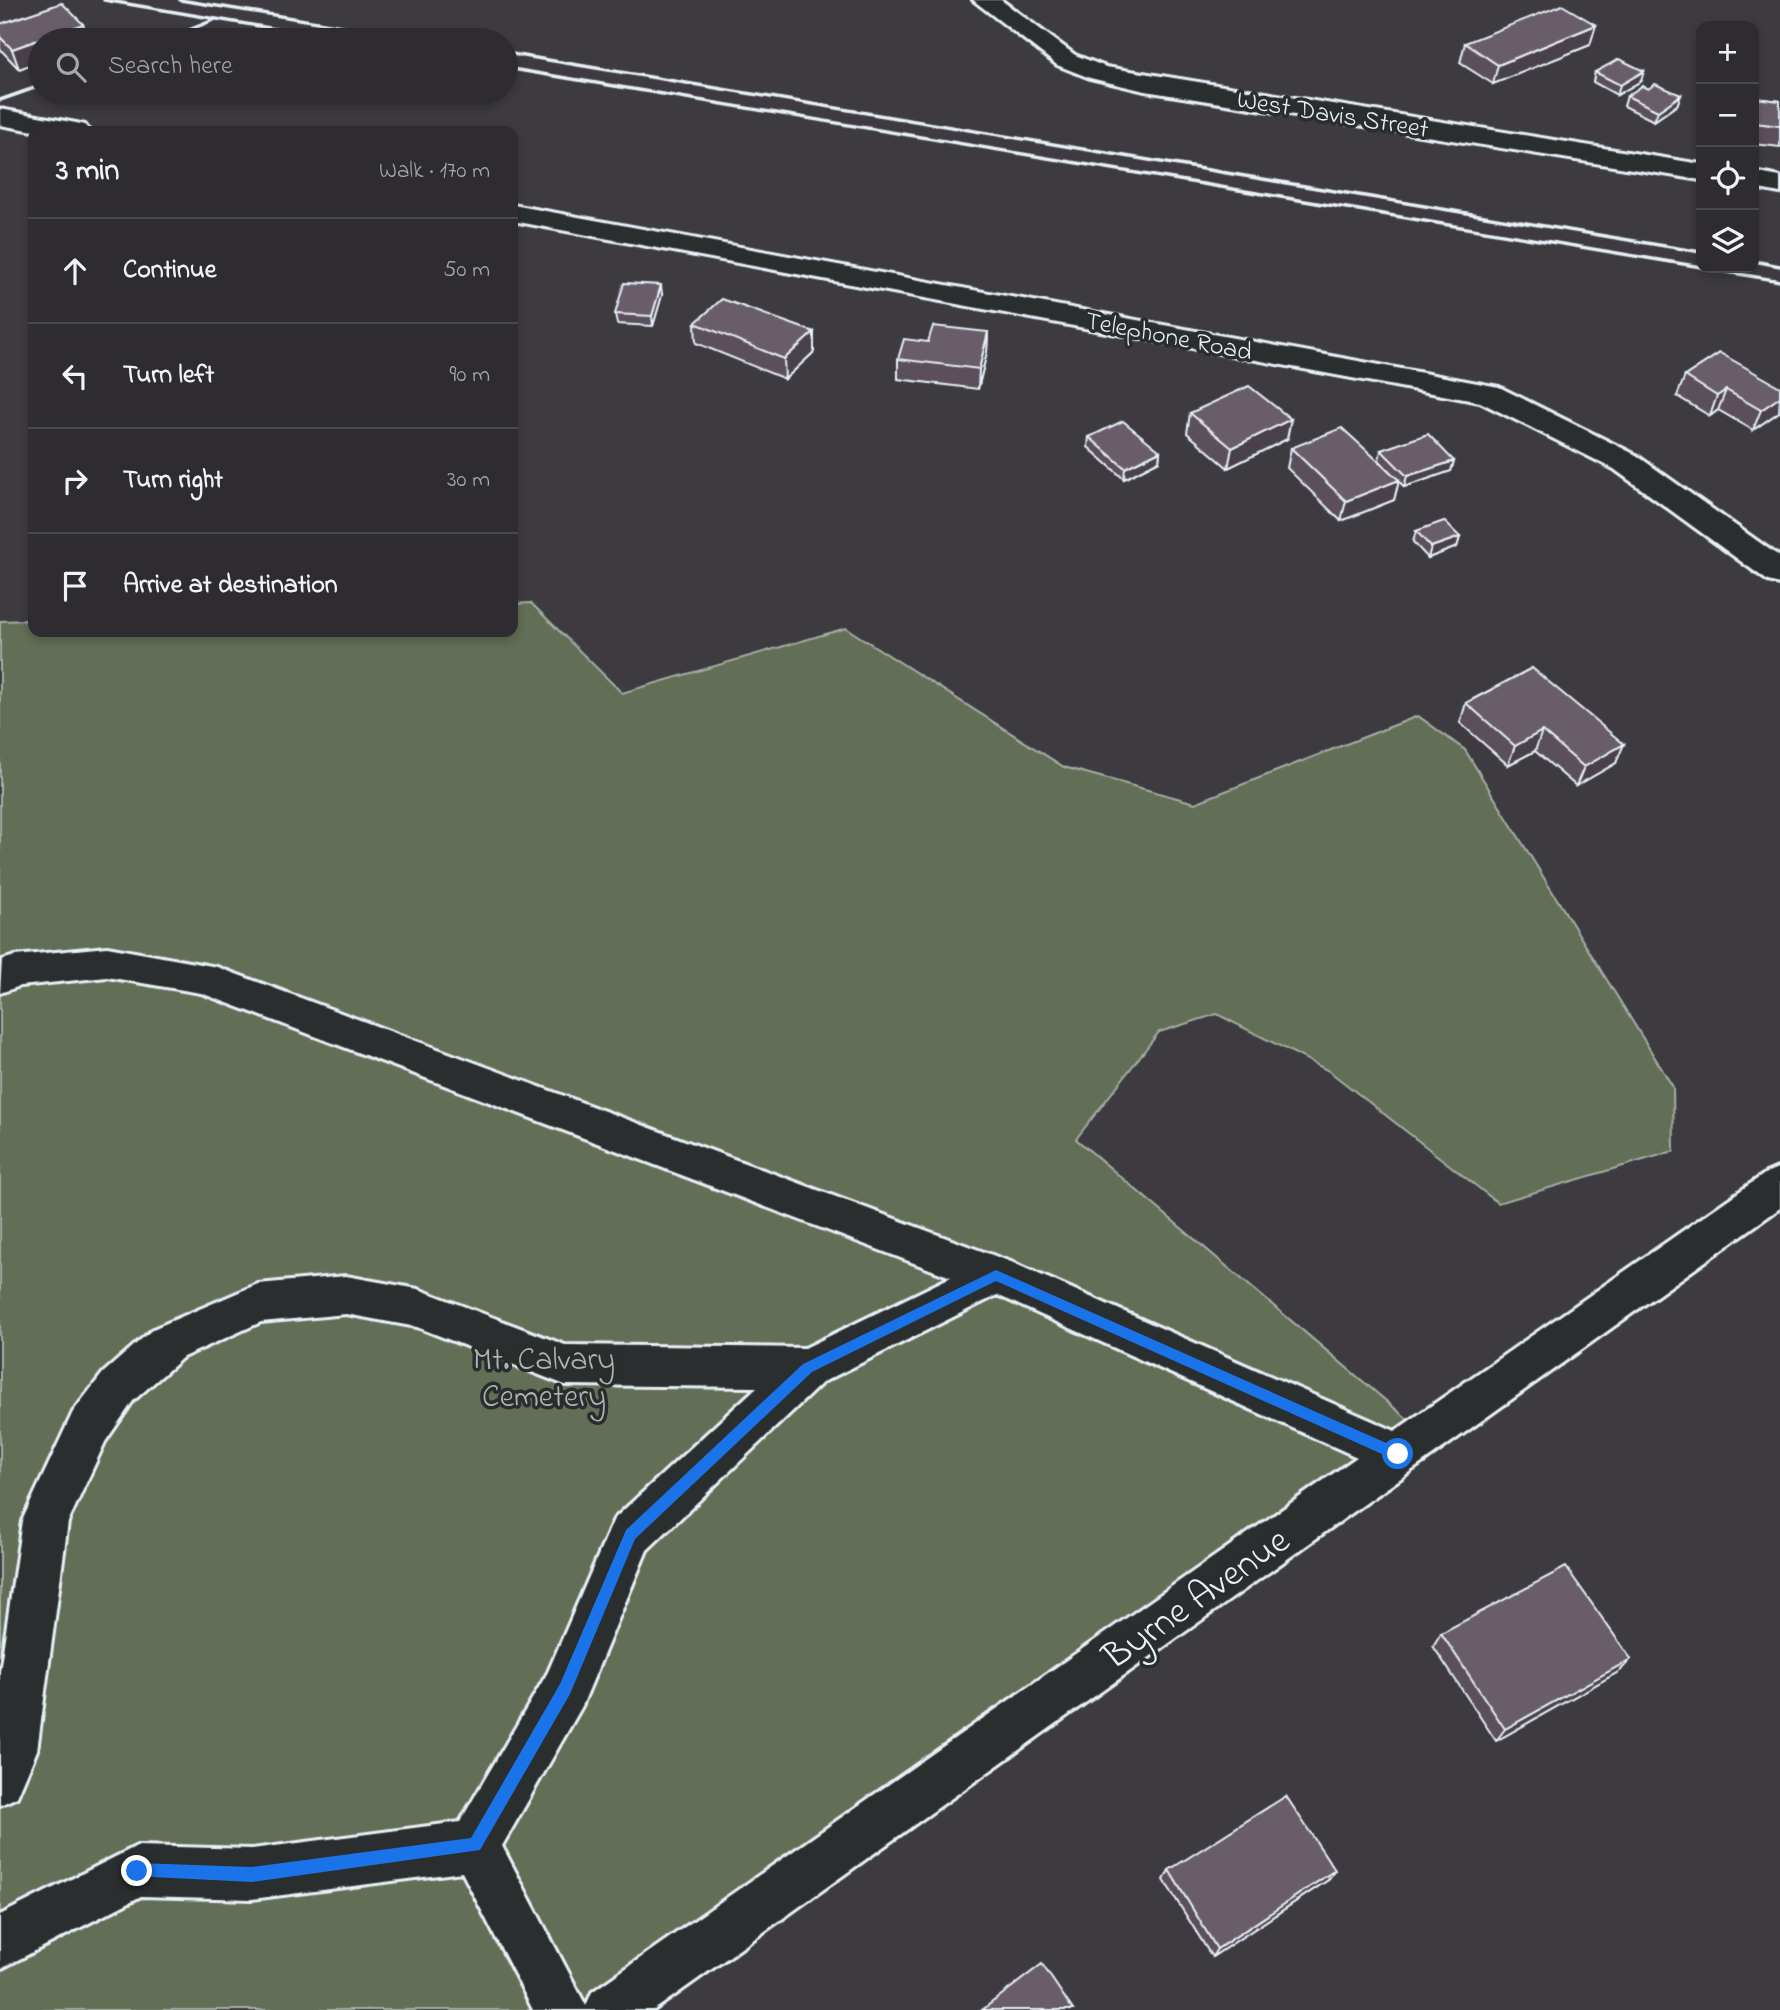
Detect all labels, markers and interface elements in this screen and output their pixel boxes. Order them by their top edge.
map controls [1696,21,1759,273]
button: + [1696,21,1759,84]
search box [28,28,518,105]
icon: search [52,48,90,86]
text: Search here [108,48,233,86]
street label: West Davis Street [1234,82,1431,150]
button: − [1696,84,1759,147]
button: locate [1696,147,1759,210]
text: 3 min [56,150,119,194]
text: Walk · 170 m [379,155,490,188]
button: layers [1696,210,1759,273]
icon: ahead [56,252,94,290]
text: Continue [123,252,216,290]
text: 50 m [443,254,490,287]
street label: Telephone Road [1082,303,1256,373]
icon: left [56,357,94,395]
text: Turn left [123,357,214,395]
text: 90 m [450,359,490,392]
icon: right [56,462,94,500]
text: Turn right [123,462,223,500]
text: 30 m [447,464,490,497]
icon: arrive [56,567,94,605]
text: Arrive at destination [123,567,338,605]
park label: Mt. Calvary Cemetery [473,1338,615,1422]
route start [1382,1438,1413,1469]
street label: Byrne Avenue [1091,1514,1303,1686]
route end [121,1855,152,1886]

